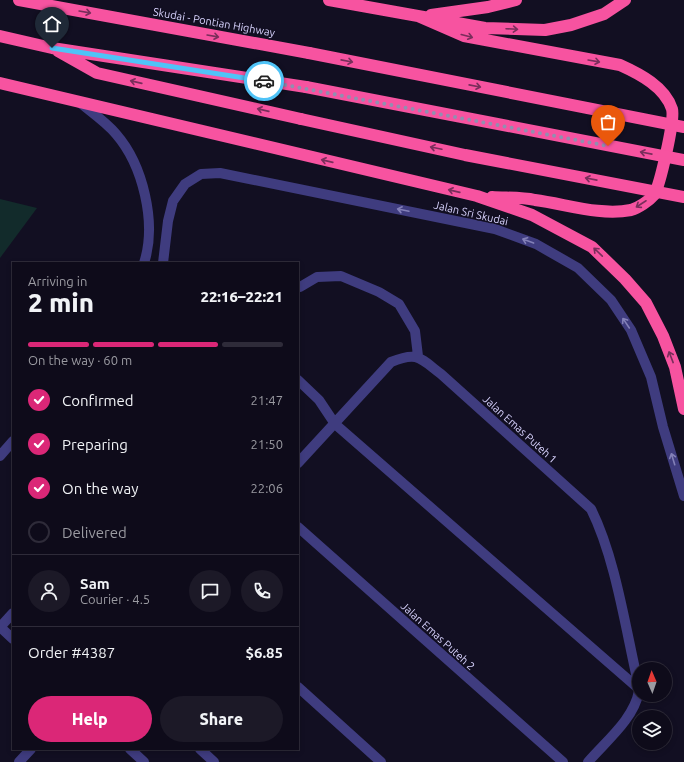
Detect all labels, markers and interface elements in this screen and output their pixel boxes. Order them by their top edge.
street label: Skudai - Pontian Highway [152,5,277,39]
pin [35,7.0,69,48]
one-way arrow [78,8,91,16]
icon: home [41,13,63,35]
one-way arrow [505,26,518,33]
one-way arrow [206,32,219,40]
one-way arrow [460,33,473,40]
one-way arrow [341,57,354,65]
one-way arrow [587,57,600,65]
courier [244,61,284,101]
icon: car [253,70,275,92]
one-way arrow [130,77,143,85]
one-way arrow [468,82,481,90]
pin [591,105,625,146]
one-way arrow [257,106,270,114]
icon: bag [597,111,619,133]
one-way arrow [430,144,443,152]
one-way arrow [640,148,653,156]
one-way arrow [321,156,334,164]
one-way arrow [585,175,598,183]
one-way arrow [447,186,460,194]
street label: Jalan Sri Skudai [433,199,509,227]
one-way arrow [636,200,647,208]
one-way arrow [396,205,409,213]
one-way arrow [522,237,535,244]
one-way arrow [592,248,603,257]
text: Arriving in [28,274,87,288]
text: 2 min [28,288,94,317]
text: 22:16–22:21 [200,288,283,305]
one-way arrow [622,317,630,329]
one-way arrow [667,352,675,364]
text: On the way · 60 m [28,353,132,367]
icon: check [28,389,50,411]
text: Confirmed [62,392,134,409]
text: 21:47 [250,393,283,407]
street label: Jalan Emas Puteh 1 [481,393,559,465]
icon: check [28,433,50,455]
text: Preparing [62,436,128,453]
text: 21:50 [250,437,283,451]
one-way arrow [668,453,676,465]
icon: check [28,477,50,499]
text: On the way [62,480,138,497]
text: 22:06 [250,481,283,495]
text: Delivered [62,524,127,541]
button: person [28,570,70,612]
button: chat [189,570,231,612]
button: phone [241,570,283,612]
text: Sam [80,575,110,592]
text: Courier · 4.5 [80,592,150,606]
street label: Jalan Emas Puteh 2 [399,600,477,672]
text: Order #4387 [28,644,115,661]
text: $6.85 [245,644,283,661]
north arrow [632,662,672,702]
map controls [632,662,672,750]
button: Help [28,696,152,742]
button: Share [160,696,283,742]
button: layers [632,710,672,750]

